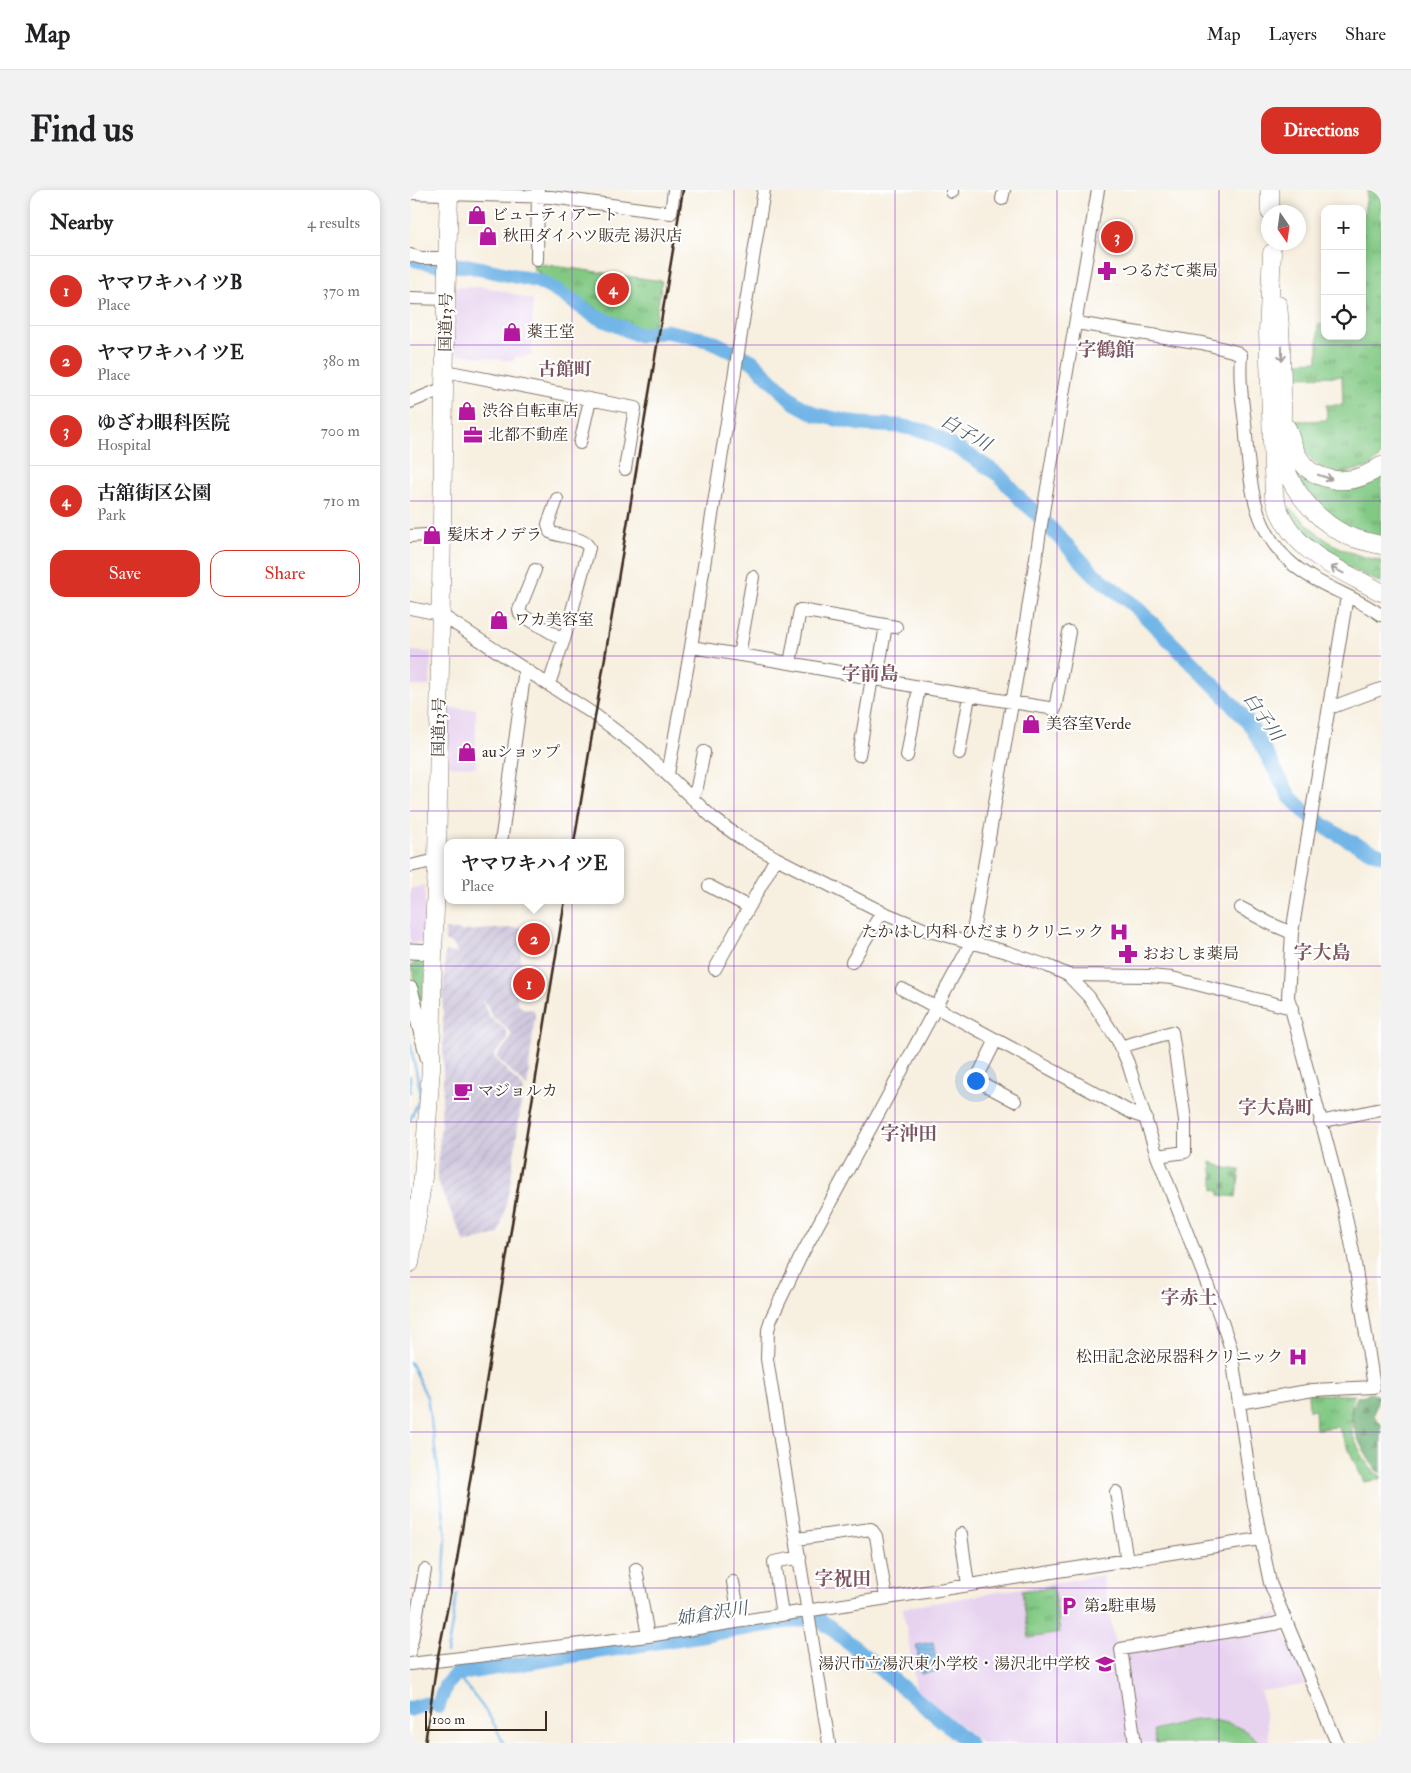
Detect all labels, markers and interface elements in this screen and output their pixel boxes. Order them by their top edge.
text: Map [25,19,70,50]
text: Map [1207,23,1241,46]
text: Layers [1269,23,1317,46]
text: Share [1345,23,1386,46]
button: Directions [1261,107,1381,154]
text: Find us [30,108,134,152]
shop icon: ビューティアート [466,204,488,226]
place label: ビューティアート [492,205,618,225]
north arrow [1261,205,1306,250]
map controls [1321,205,1366,340]
button: + [1321,205,1366,250]
text: Nearby [50,209,113,236]
text: 4 results [307,213,360,233]
pin: 3 [1101,218,1133,256]
shop icon: 秋田ダイハツ販売 湯沢店 [477,225,499,247]
place label: 秋田ダイハツ販売 湯沢店 [503,226,682,246]
button: − [1321,250,1366,295]
pharmacy icon: つるだて薬局 [1096,260,1118,282]
place label: つるだて薬局 [1122,261,1218,281]
pin: 4 [597,270,629,308]
text: ヤマワキハイツB [97,271,242,295]
text: 1 [63,281,69,301]
text: 370 m [323,281,360,301]
street label: 国道13号 [435,292,457,352]
text: Place [97,295,130,315]
button: locate [1321,295,1366,340]
shop icon: 薬王堂 [501,321,523,343]
place label: 薬王堂 [527,322,575,342]
district label: 字鶴館 [1077,338,1135,362]
text: ヤマワキハイツE [97,341,244,365]
one-way arrow [1277,345,1287,361]
text: 2 [62,351,70,371]
text: 380 m [322,351,360,371]
district label: 古館町 [538,358,592,381]
text: Place [97,365,130,385]
shop icon: 渋谷自転車店 [456,400,478,422]
place label: 渋谷自転車店 [482,401,578,421]
water label: 白子川 [937,410,997,457]
text: ゆざわ眼科医院 [97,411,230,435]
text: 3 [63,421,69,441]
text: 700 m [321,421,360,441]
office icon: 北都不動産 [462,424,484,446]
place label: 北都不動産 [488,425,568,445]
text: Hospital [97,435,151,455]
one-way arrow [1316,472,1332,482]
text: 古舘街区公園 [97,481,211,505]
text: 4 [62,491,70,511]
text: 710 m [323,491,360,511]
text: Park [97,505,126,525]
shop icon: 髪床オノデラ [421,524,443,546]
place label: 髪床オノデラ [447,525,542,545]
button: Save [50,550,200,597]
button: Share [210,550,360,597]
one-way arrow [1330,565,1345,575]
shop icon: ワカ美容室 [488,609,510,631]
place label: ワカ美容室 [514,610,594,630]
district label: 字前島 [841,662,899,686]
water label: 白子川 [1238,688,1289,747]
street label: 国道13号 [428,697,450,757]
shop icon: 美容室Verde [1020,713,1042,735]
place label: 美容室Verde [1046,714,1131,734]
shop icon: auショップ [456,741,478,763]
place label: auショップ [482,742,561,762]
popup [444,839,624,904]
text: ヤマワキハイツE [461,852,607,876]
text: Place [461,876,494,896]
pin: 2 [518,920,550,958]
hospital icon: たかはし内科 ひだまりクリニック [1108,921,1130,943]
place label: たかはし内科 ひだまりクリニック [862,922,1104,942]
district label: 字大島 [1293,941,1351,965]
pharmacy icon: おおしま薬局 [1117,943,1139,965]
place label: おおしま薬局 [1143,944,1239,964]
pin: 1 [513,965,545,1003]
your location [963,1068,989,1094]
cafe icon: マジョルカ [452,1080,474,1102]
place label: マジョルカ [478,1081,558,1101]
district label: 字大島町 [1238,1096,1314,1120]
district label: 字沖田 [880,1122,938,1146]
district label: 字赤土 [1160,1286,1218,1310]
hospital icon: 松田記念泌尿器科クリニック [1287,1346,1309,1368]
place label: 松田記念泌尿器科クリニック [1076,1347,1283,1367]
district label: 字祝田 [814,1567,872,1591]
parking icon: 第2駐車場 [1058,1595,1080,1617]
place label: 第2駐車場 [1084,1596,1156,1616]
water label: 姉倉沢川 [675,1597,751,1631]
school or university icon: 湯沢市立湯沢東小学校・湯沢北中学校 [1094,1653,1116,1675]
place label: 湯沢市立湯沢東小学校・湯沢北中学校 [818,1654,1090,1674]
scale bar [425,1708,548,1731]
text: 100 m [432,1711,465,1728]

